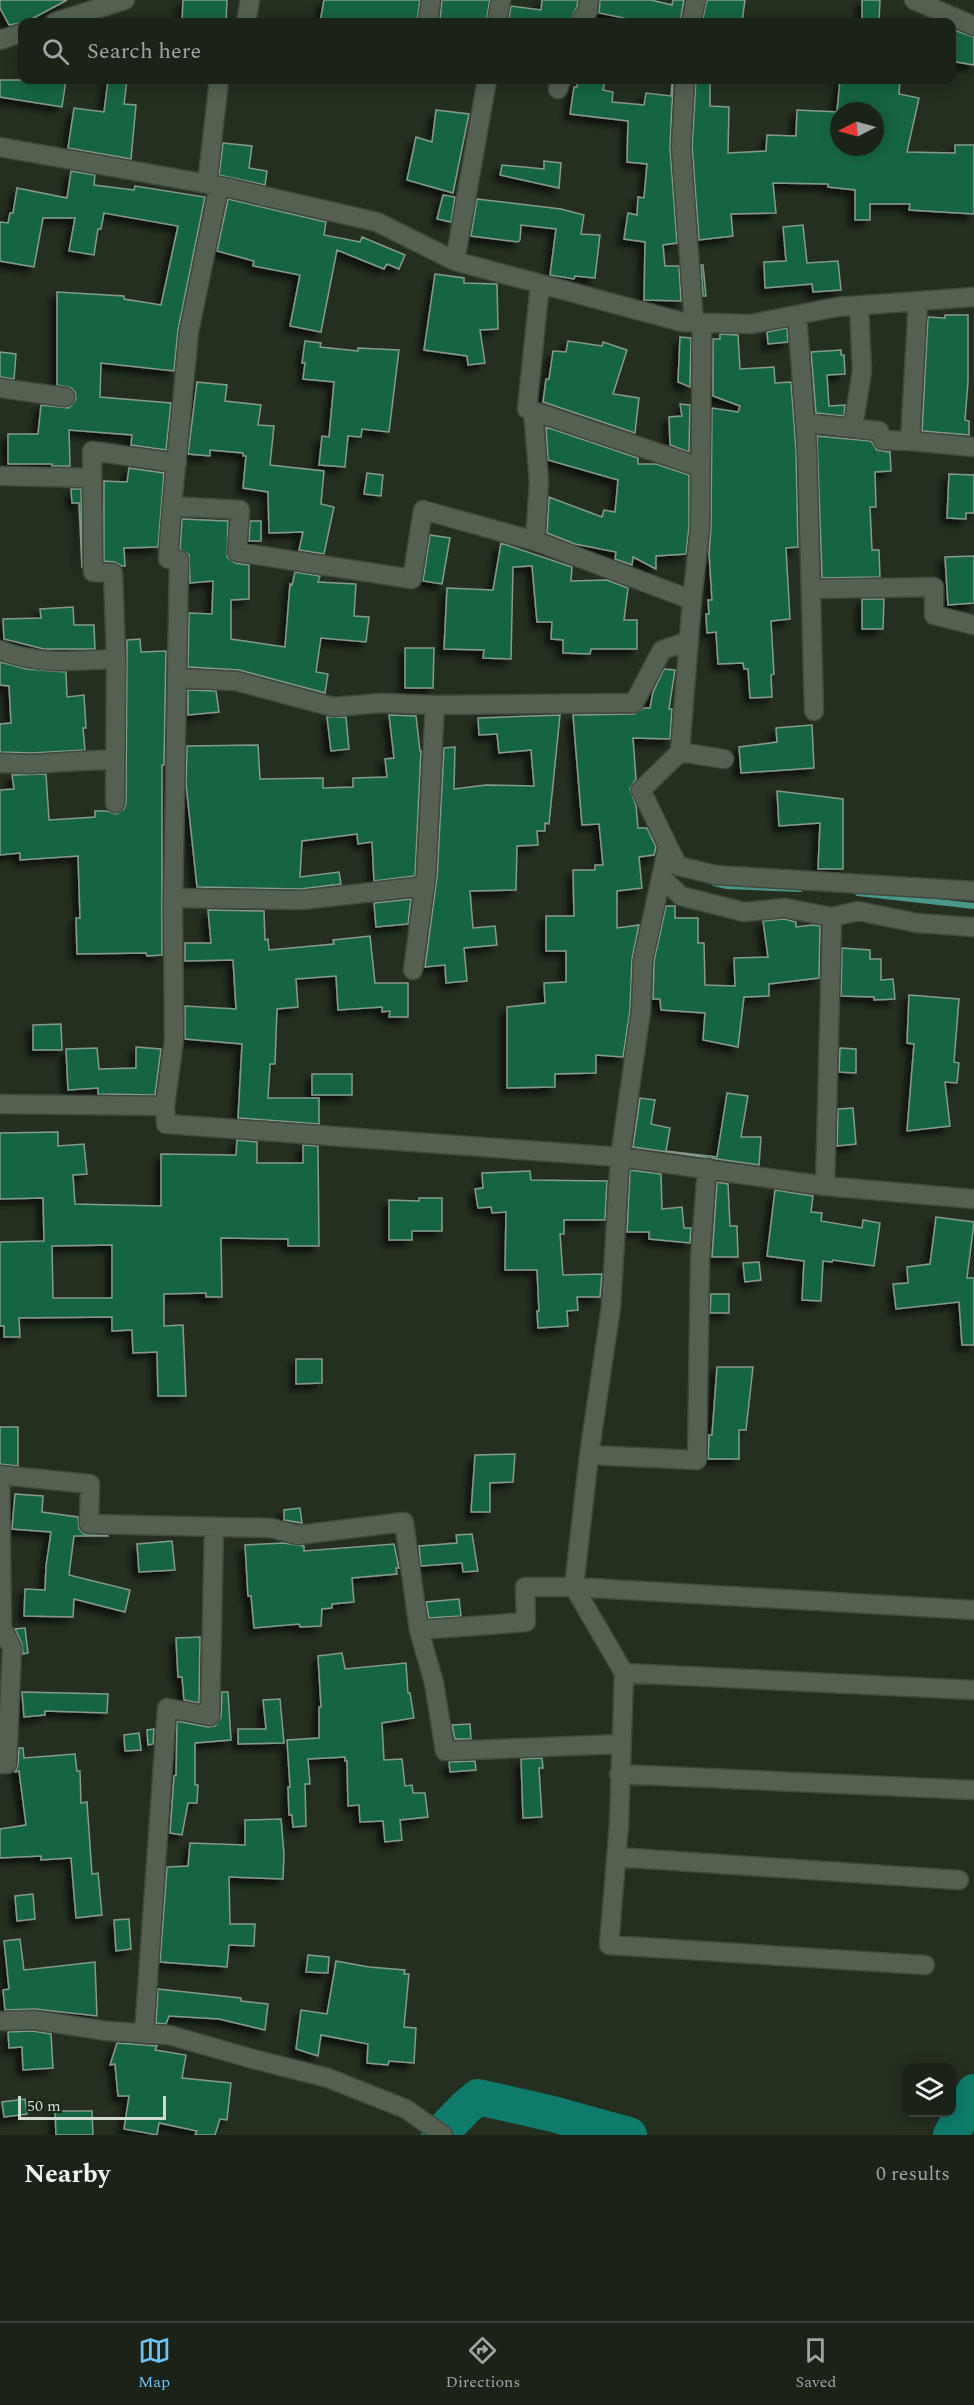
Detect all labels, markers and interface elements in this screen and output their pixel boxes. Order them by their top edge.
search box [18,18,956,84]
icon: search [39,35,72,68]
text: Search here [87,35,201,68]
north arrow [830,102,884,156]
map controls [902,2063,956,2117]
button: layers [902,2063,956,2117]
scale bar [18,2093,166,2120]
text: 50 m [27,2094,61,2118]
text: Nearby [24,2154,110,2194]
text: 0 results [876,2159,950,2189]
tab: Map [138,2334,171,2394]
tab: Directions [446,2334,520,2394]
tab: Saved [795,2334,836,2394]

